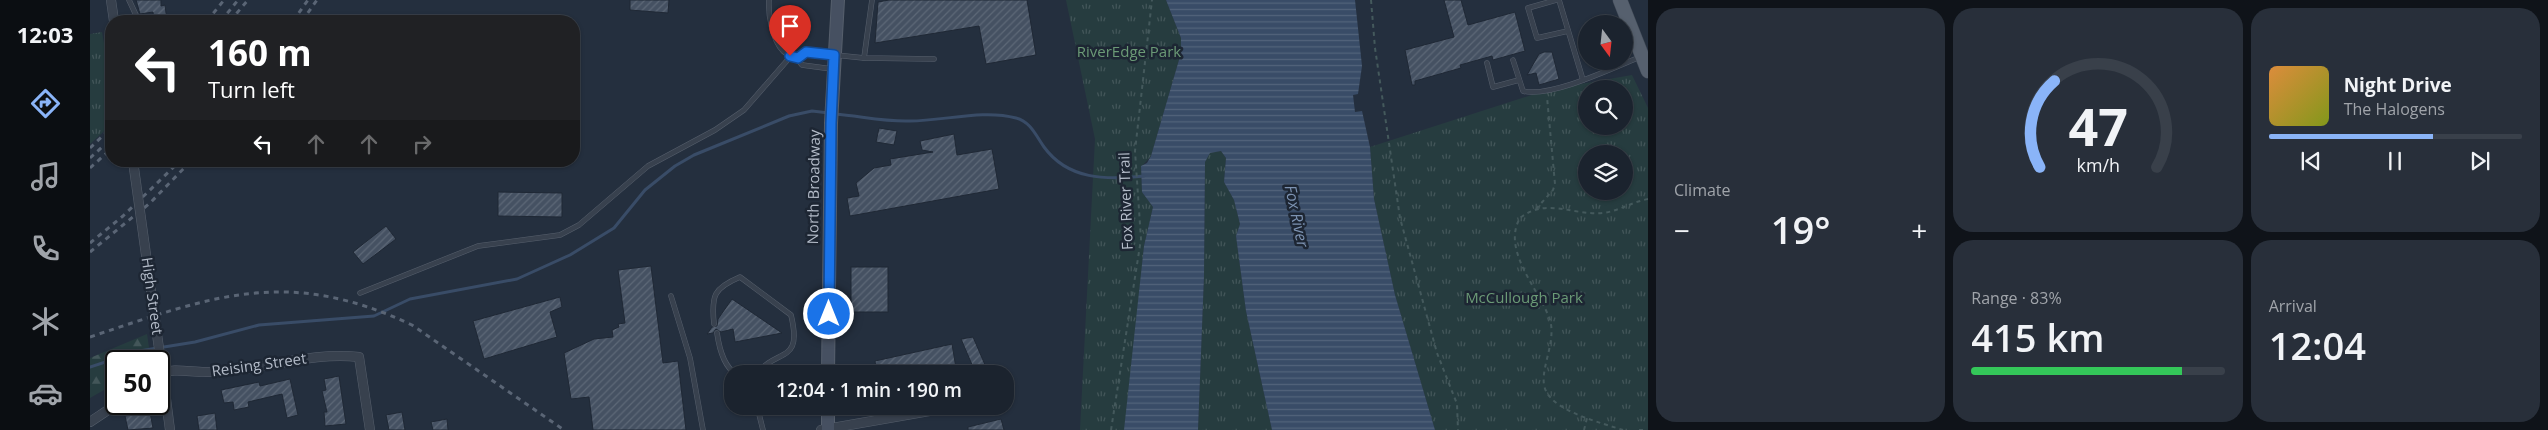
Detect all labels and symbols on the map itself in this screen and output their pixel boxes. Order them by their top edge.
pin [769,5,811,56]
north arrow [1578,15,1632,70]
park label: RiverEdge Park [1077,41,1181,61]
street label: North Broadway [802,129,824,245]
street label: Fox River Trail [1113,152,1137,250]
water label: Fox River [1280,183,1314,250]
street label: High Street [138,256,168,336]
position arrow [802,287,854,339]
park label: McCullough Park [1465,287,1583,307]
street label: Reising Street [210,347,308,381]
speed limit sign: 50 [105,350,170,415]

